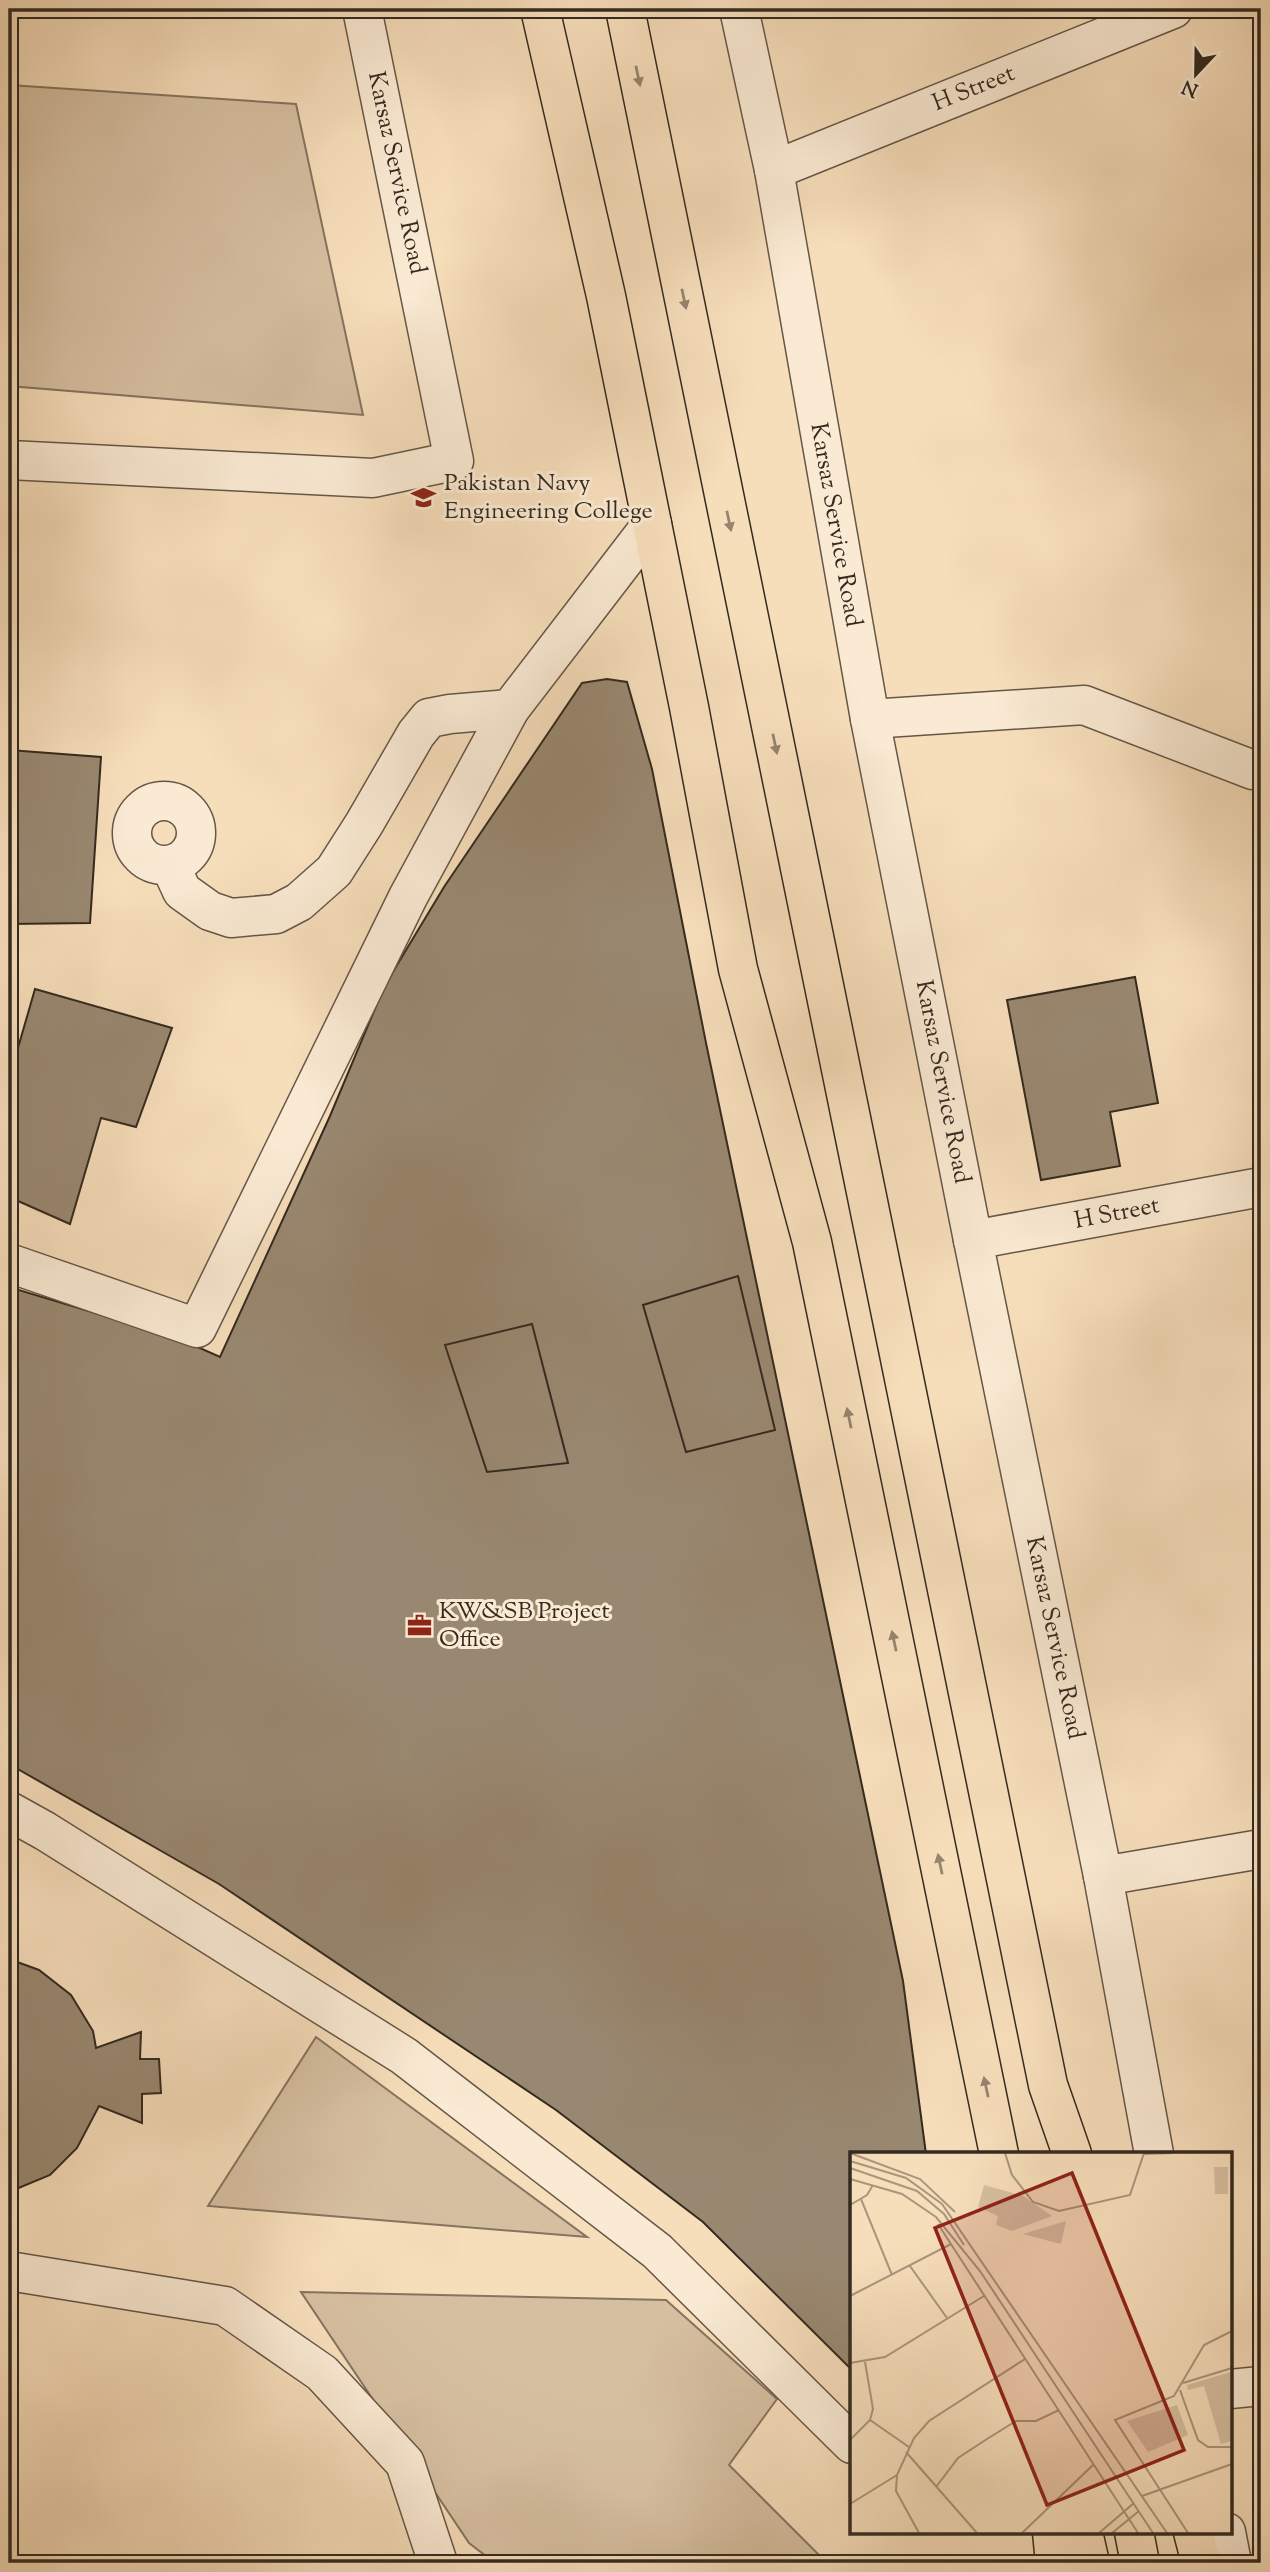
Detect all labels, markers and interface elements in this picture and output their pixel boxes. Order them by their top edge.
north arrow [1162,38,1232,108]
street label: H Street [928,57,1020,121]
one-way arrow [633,65,644,87]
street label: Karsaz Service Road [358,68,434,278]
text: N [1178,72,1203,103]
one-way arrow [678,288,689,310]
street label: Karsaz Service Road [800,420,870,630]
place label: Pakistan Navy Engineering College [444,467,653,529]
school or university icon: Pakistan Navy Engineering College [410,484,438,512]
one-way arrow [724,510,735,532]
one-way arrow [769,733,780,755]
street label: Karsaz Service Road [906,977,978,1187]
street label: H Street [1072,1189,1162,1239]
one-way arrow [843,1407,854,1429]
street label: Karsaz Service Road [1016,1533,1092,1743]
place label: KW&SB Project Office [439,1595,610,1657]
office icon: KW&SB Project Office [405,1612,433,1640]
one-way arrow [889,1630,900,1652]
one-way arrow [934,1853,945,1875]
one-way arrow [980,2076,991,2098]
inset map [850,2152,1232,2534]

